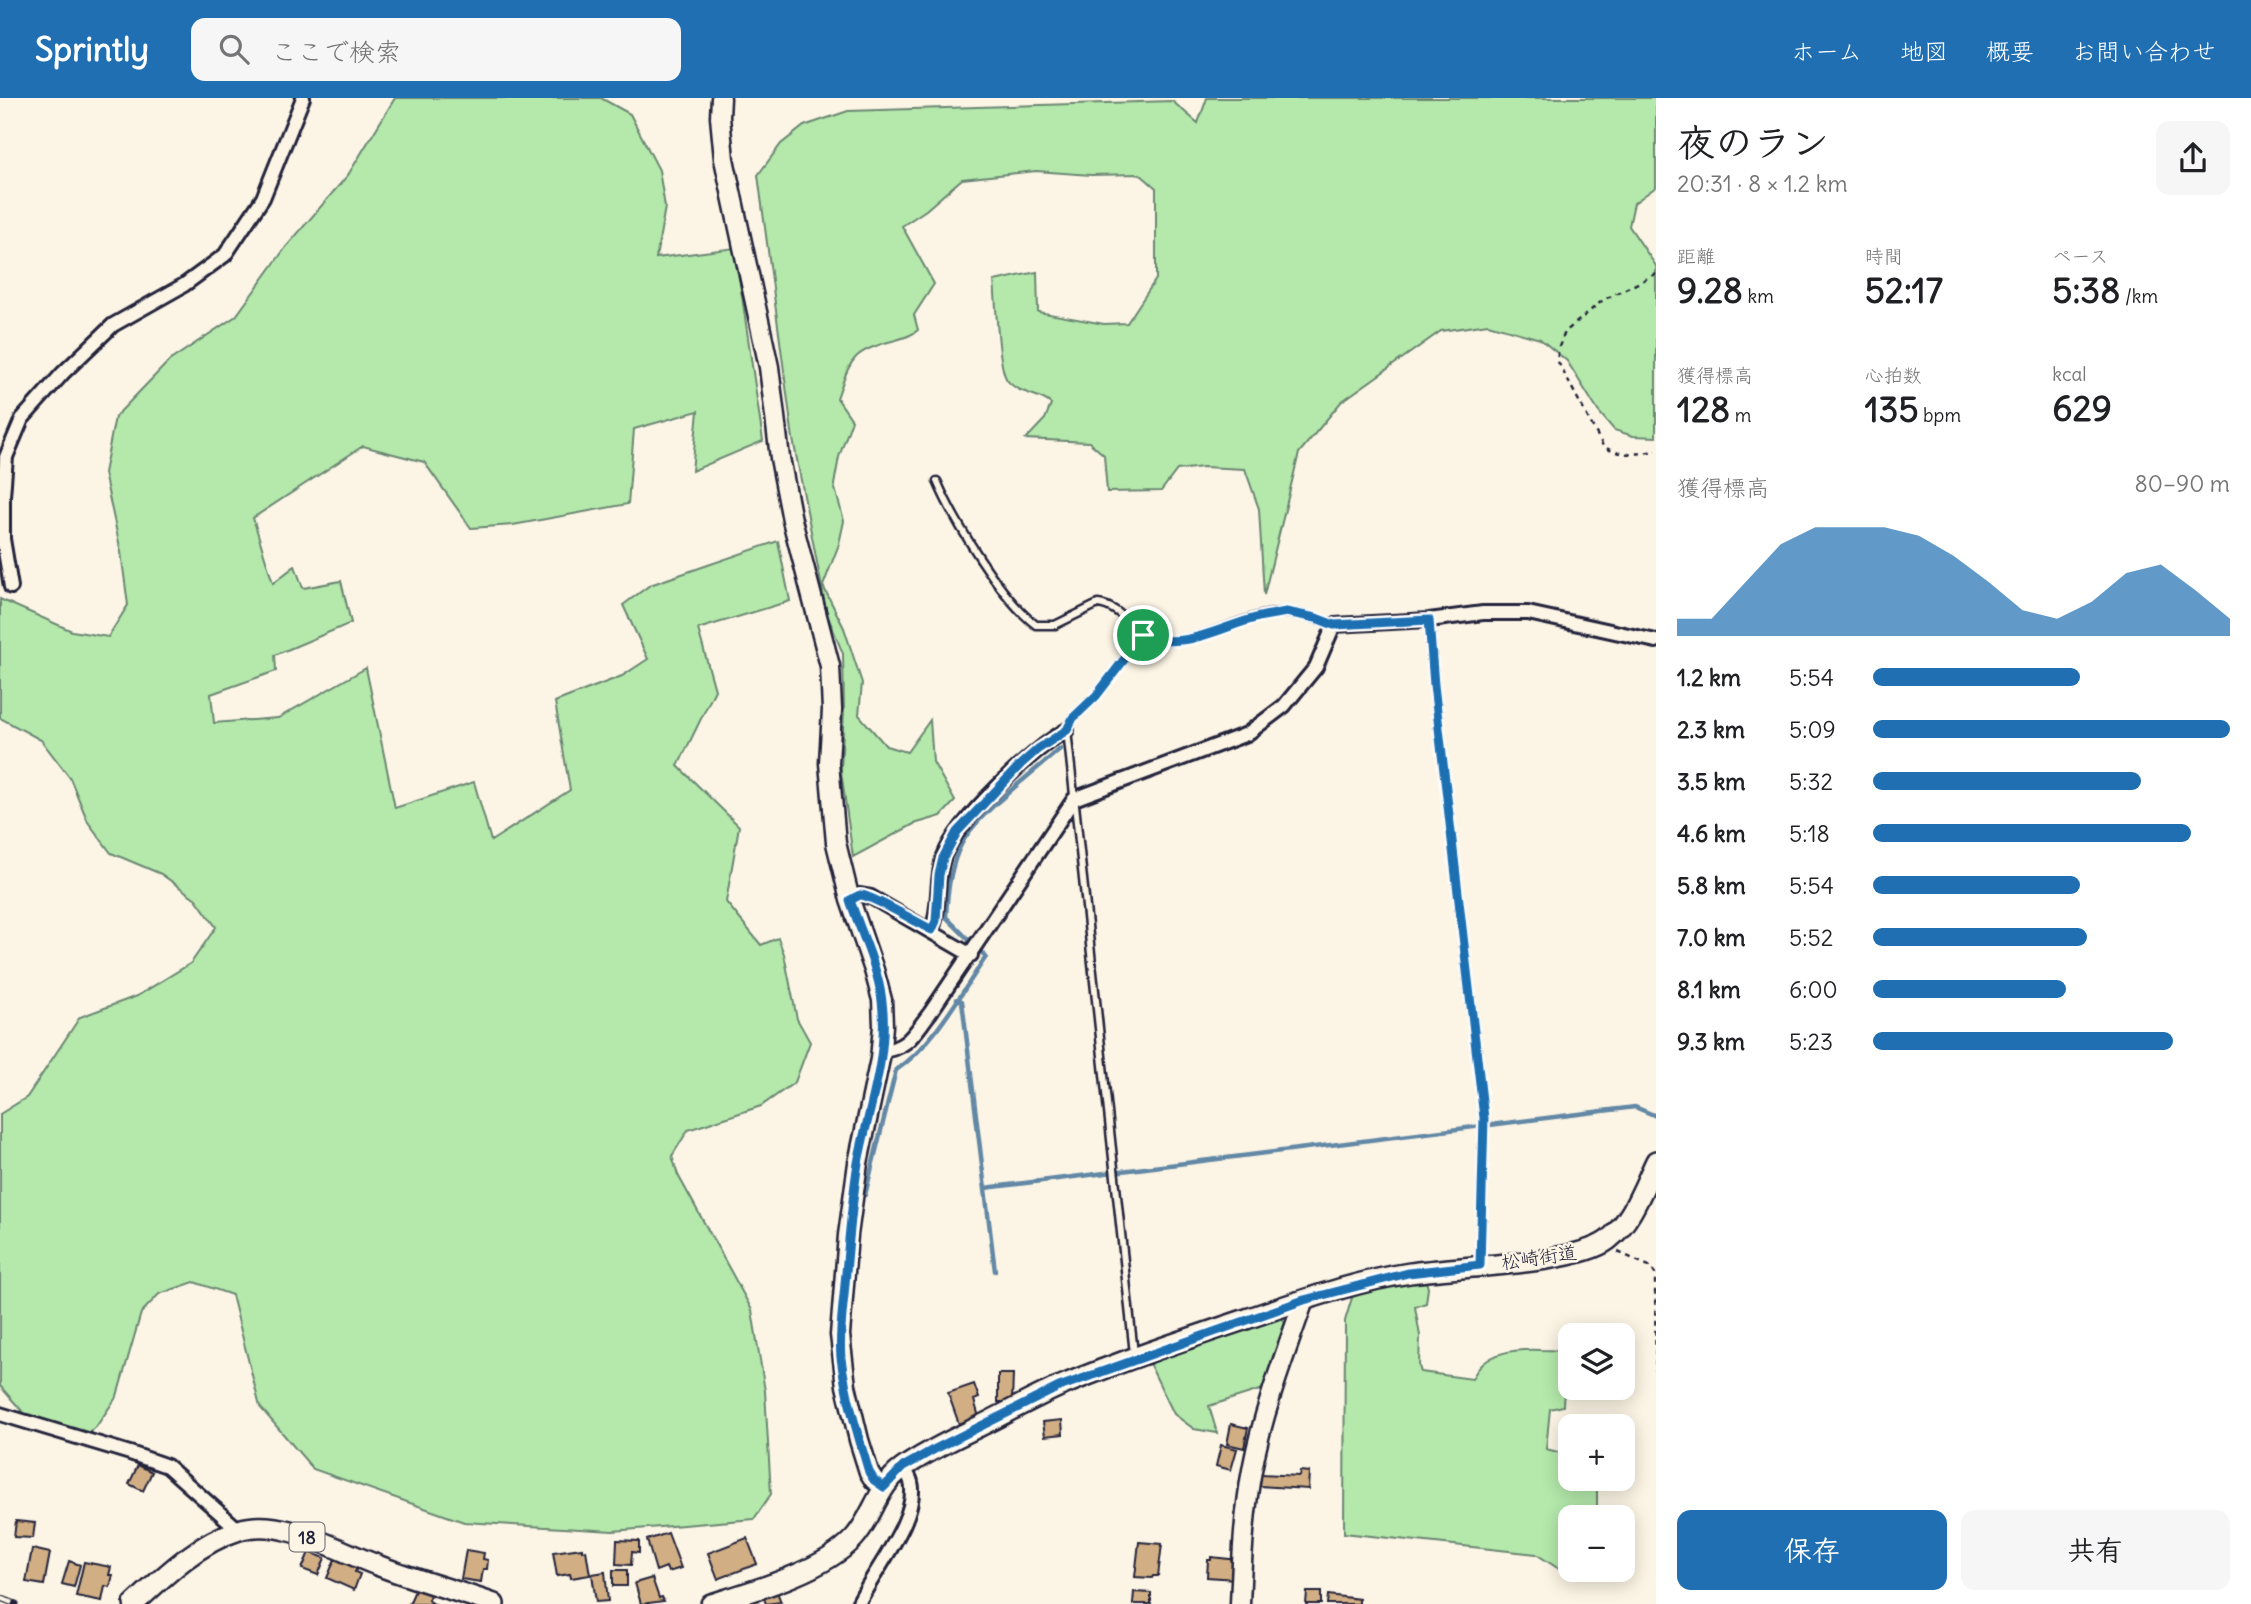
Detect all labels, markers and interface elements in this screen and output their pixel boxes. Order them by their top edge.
search box [191,18,681,81]
text: Sprintly [35,28,149,70]
icon: search [215,30,253,68]
text: ここで検索 [271,35,401,68]
text: ホーム [1791,36,1862,66]
text: 地図 [1900,36,1948,66]
text: 概要 [1986,36,2034,66]
text: お問い合わせ [2072,36,2216,66]
text: 夜のラン [1677,119,1829,166]
button: share [2156,121,2230,195]
text: 20:31 · 8 × 1.2 km [1677,169,1848,198]
text: 距離 [1677,244,1715,268]
text: 時間 [1865,244,1903,268]
text: ペース [2052,244,2108,268]
text: 9.28 [1677,268,1743,312]
text: 52:17 [1865,268,1943,312]
text: 5:38 [2052,268,2120,312]
text: km [1743,284,1774,308]
text: /km [2120,284,2158,308]
text: kcal [2052,362,2087,386]
text: 獲得標高 [1677,363,1753,387]
text: 心拍数 [1865,363,1922,387]
text: 629 [2052,386,2112,430]
text: 128 [1677,387,1730,431]
text: 135 [1865,387,1919,431]
text: m [1730,403,1751,427]
text: bpm [1919,403,1961,427]
text: 80–90 m [2135,469,2230,498]
text: 獲得標高 [1677,473,1769,502]
pin [1113,605,1173,665]
icon: arrive [1124,616,1162,654]
text: 1.2 km [1677,663,1741,692]
text: 5:54 [1789,663,1834,692]
text: 2.3 km [1677,715,1745,744]
text: 5:09 [1789,715,1836,744]
text: 3.5 km [1677,767,1745,796]
text: 5:32 [1789,767,1833,796]
text: 4.6 km [1677,819,1746,848]
text: 5:18 [1789,819,1830,848]
text: 5.8 km [1677,871,1746,900]
text: 5:54 [1789,871,1834,900]
text: 7.0 km [1677,923,1746,952]
text: 5:52 [1789,923,1833,952]
text: 8.1 km [1677,975,1741,1004]
text: 6:00 [1789,975,1838,1004]
text: 9.3 km [1677,1027,1745,1056]
text: 5:23 [1789,1027,1833,1056]
street label: 松崎街道 [1500,1240,1578,1274]
map controls [1558,1323,1635,1582]
button: layers [1558,1323,1635,1400]
button: + [1558,1414,1635,1491]
button: − [1558,1505,1635,1582]
button: 保存 [1677,1510,1947,1590]
button: 共有 [1961,1510,2230,1590]
road number: 18 [290,1522,324,1552]

